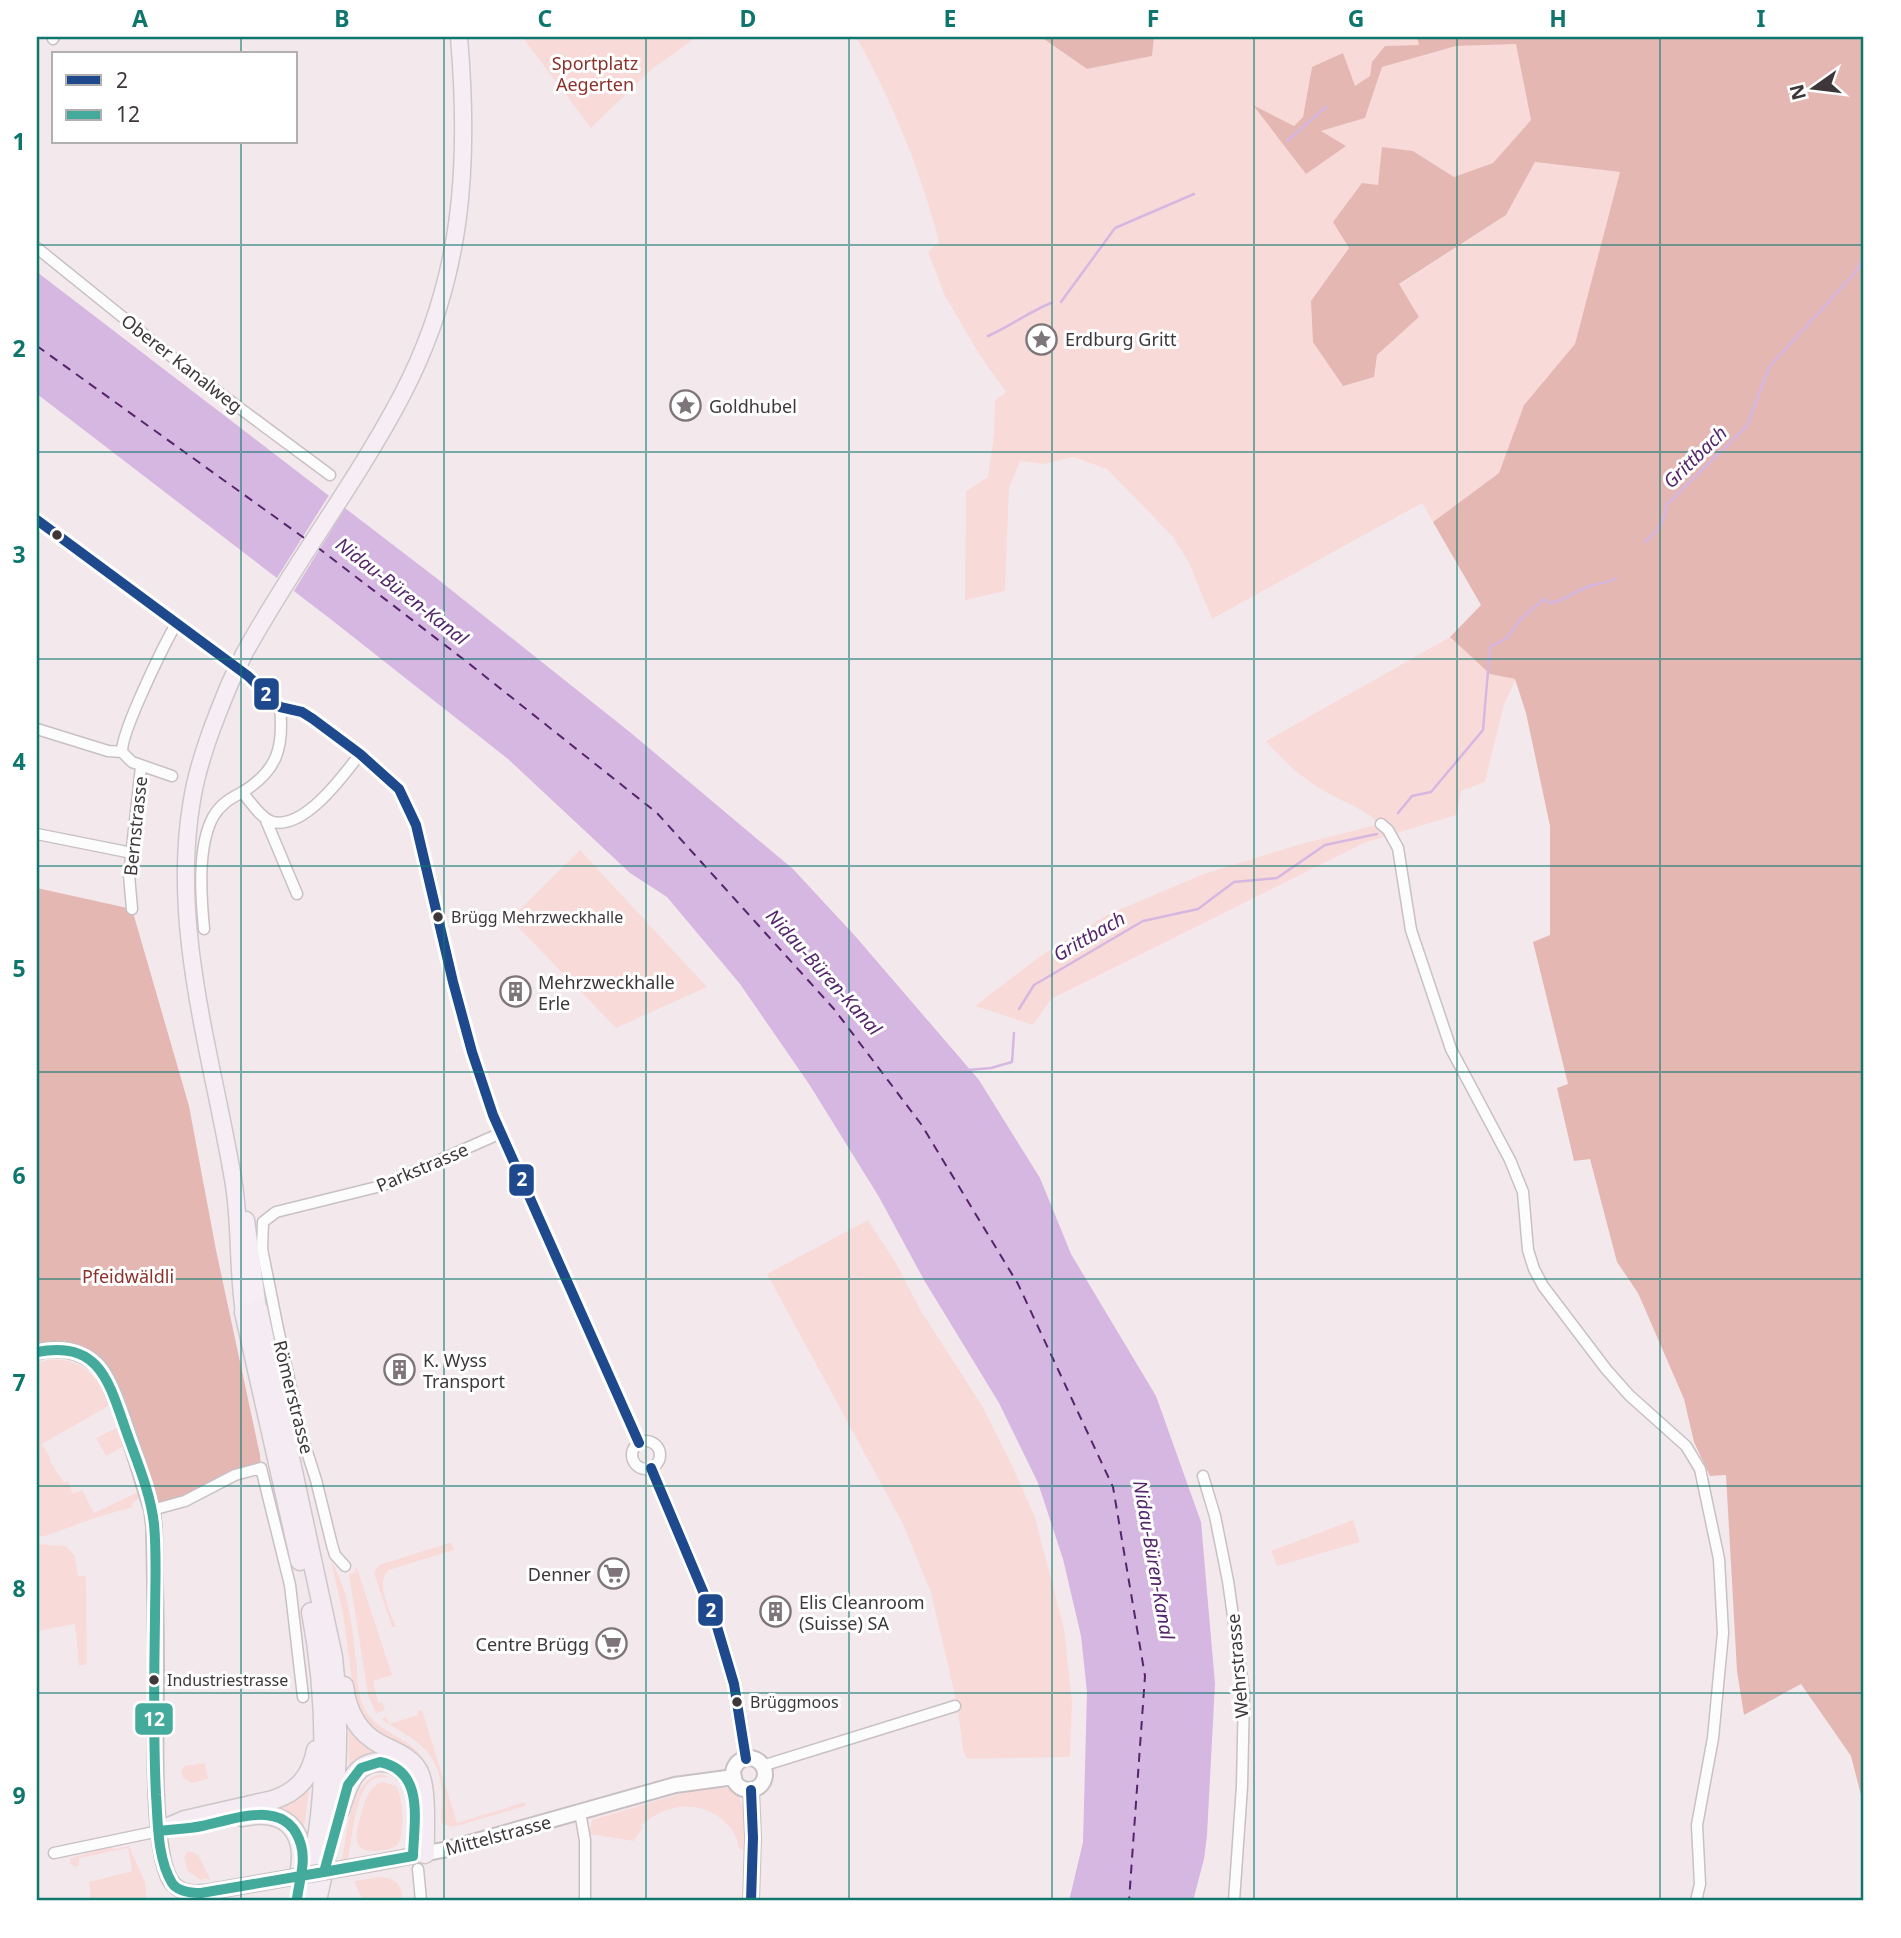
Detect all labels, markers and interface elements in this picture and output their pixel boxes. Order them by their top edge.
text: A [132,2,148,34]
text: B [334,2,350,34]
text: C [538,2,553,34]
text: D [740,2,756,34]
text: E [944,2,956,34]
text: F [1147,2,1159,34]
text: G [1348,2,1364,34]
text: H [1549,2,1567,34]
text: I [1757,2,1766,34]
park label: Sportplatz Aegerten [552,51,638,96]
legend [52,52,298,144]
north arrow [1778,52,1848,122]
text: 2 [116,66,128,94]
text: N [1783,81,1812,103]
text: 12 [116,100,140,128]
text: 1 [12,125,26,157]
street label: Oberer Kanalweg [117,308,247,418]
place icon: Erdburg Gritt [1025,322,1059,356]
place label: Erdburg Gritt [1065,327,1177,351]
text: 2 [12,332,26,364]
place icon: Goldhubel [669,389,703,423]
place label: Goldhubel [709,394,797,418]
water label: Grittbach [1657,420,1733,494]
unlabelled marker [50,528,64,542]
water label: Nidau-Büren-Kanal [330,531,474,652]
text: 3 [12,538,26,570]
line badge: 2 [253,677,280,711]
text: 2 [261,681,272,707]
text: 4 [12,745,26,777]
street label: Bernstrasse [118,775,152,877]
water label: Nidau-Büren-Kanal [760,903,888,1041]
water label: Grittbach [1048,905,1130,967]
place label: Brügg Mehrzweckhalle [451,906,623,928]
marker: Brügg Mehrzweckhalle [431,910,445,924]
text: 5 [12,952,26,984]
place label: Mehrzweckhalle Erle [538,970,675,1015]
building icon: Mehrzweckhalle Erle [498,975,532,1009]
street label: Parkstrasse [372,1137,472,1197]
text: 6 [12,1159,26,1191]
line badge: 2 [508,1163,535,1197]
text: 2 [517,1166,528,1192]
park label: Pfeidwäldli [82,1264,174,1288]
street label: Römerstrasse [268,1338,320,1456]
place label: K. Wyss Transport [423,1348,505,1393]
building icon: K. Wyss Transport [383,1353,417,1387]
text: 7 [12,1366,26,1398]
water label: Nidau-Büren-Kanal [1127,1478,1181,1643]
supermarket icon: Denner [597,1557,631,1591]
place label: Denner [528,1562,592,1586]
text: 8 [12,1572,26,1604]
place label: Elis Cleanroom (Suisse) SA [799,1590,925,1635]
line badge: 2 [697,1593,724,1627]
building icon: Elis Cleanroom (Suisse) SA [759,1595,793,1629]
text: 2 [706,1597,717,1623]
street label: Wehrstrasse [1220,1613,1254,1719]
supermarket icon: Centre Brügg [595,1627,629,1661]
place label: Centre Brügg [476,1632,589,1656]
place label: Industriestrasse [167,1669,288,1691]
marker: Industriestrasse [147,1673,161,1687]
place label: Brüggmoos [750,1691,839,1713]
marker: Brüggmoos [730,1695,744,1709]
line badge: 12 [134,1702,174,1736]
text: 12 [143,1706,165,1732]
text: 9 [12,1779,26,1811]
street label: Mittelstrasse [443,1809,553,1861]

